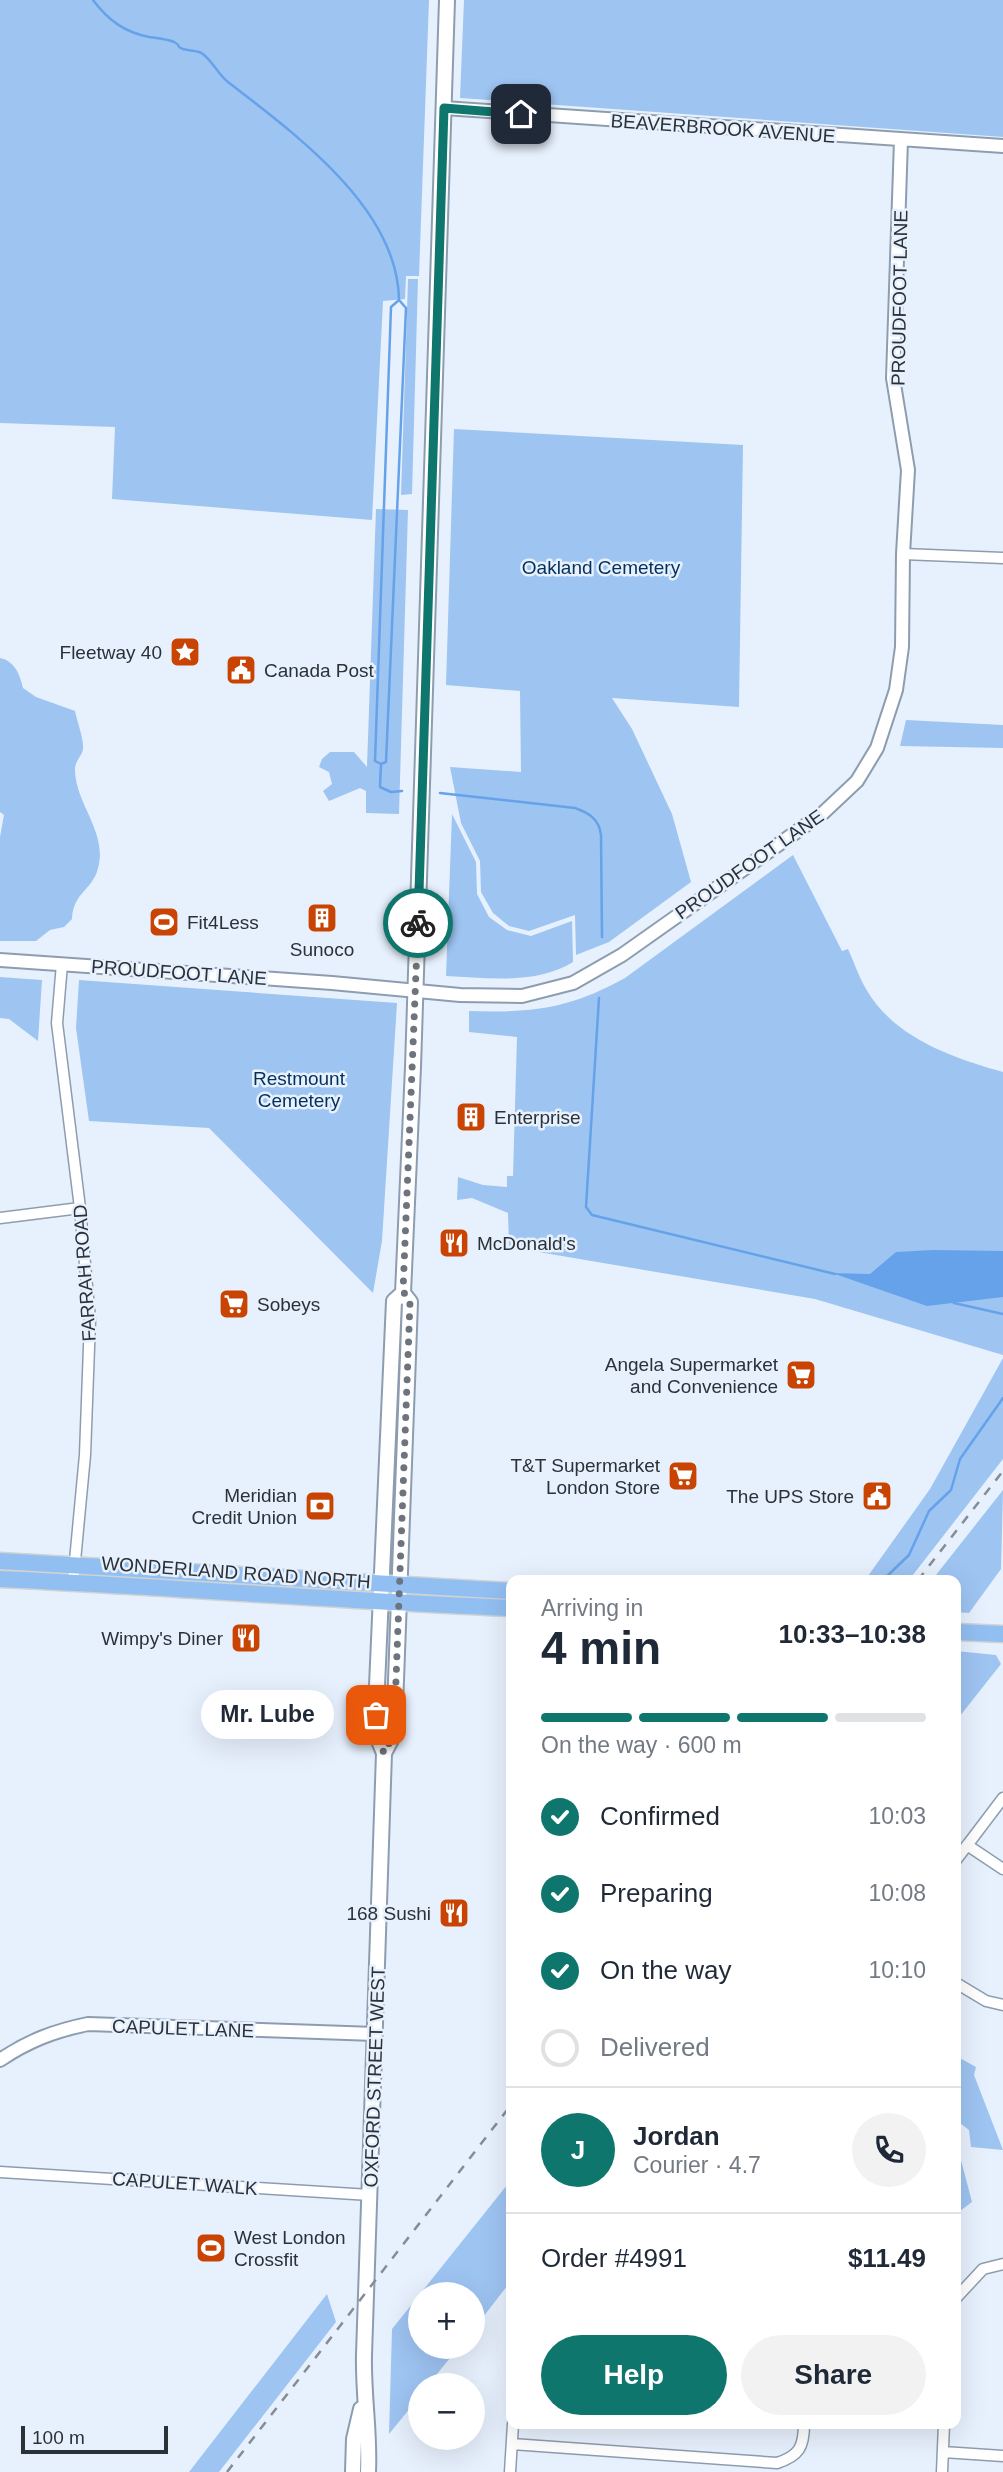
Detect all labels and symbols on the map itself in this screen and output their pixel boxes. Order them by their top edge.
pin [491,84,551,144]
street label: BEAVERBROOK AVENUE [610,110,836,147]
street label: PROUDFOOT LANE [887,210,912,386]
park label: Oakland Cemetery [522,557,681,578]
place icon: Fleetway 40 [168,635,202,669]
place label: Fleetway 40 [60,642,162,663]
public building icon: Canada Post [224,653,258,687]
place label: Canada Post [264,660,375,681]
street label: PROUDFOOT LANE [671,805,827,923]
courier [383,888,453,958]
building icon: Sunoco [305,901,339,935]
sports icon: Fit4Less [147,905,181,939]
place label: Fit4Less [187,912,259,933]
place label: Sunoco [290,939,354,960]
street label: PROUDFOOT LANE [90,956,267,989]
park label: Restmount Cemetery [253,1068,346,1111]
building icon: Enterprise [454,1100,488,1134]
place label: Enterprise [494,1107,581,1128]
street label: FARRAH ROAD [69,1204,100,1342]
restaurant icon: McDonald's [437,1226,471,1260]
place label: McDonald's [477,1233,576,1254]
supermarket icon: Sobeys [217,1287,251,1321]
place label: Sobeys [257,1294,320,1315]
place label: Angela Supermarket and Convenience [605,1354,779,1397]
supermarket icon: Angela Supermarket and Convenience [784,1358,818,1392]
place label: T&T Supermarket London Store [510,1455,661,1498]
supermarket icon: T&T Supermarket London Store [666,1459,700,1493]
public building icon: The UPS Store [860,1479,894,1513]
place label: Meridian Credit Union [191,1485,297,1528]
place label: The UPS Store [726,1486,854,1507]
bank icon: Meridian Credit Union [303,1489,337,1523]
street label: WONDERLAND ROAD NORTH [101,1553,371,1592]
restaurant icon: Wimpy's Diner [229,1621,263,1655]
place label: Wimpy's Diner [101,1628,224,1649]
pin [346,1685,406,1745]
callout: Mr. Lube [201,1690,334,1740]
restaurant icon: 168 Sushi [437,1896,471,1930]
place label: 168 Sushi [346,1903,431,1924]
street label: OXFORD STREET WEST [360,1966,389,2188]
street label: CAPULET LANE [112,2016,254,2041]
street label: CAPULET WALK [112,2168,259,2199]
place label: West London Crossfit [234,2227,346,2270]
sports icon: West London Crossfit [194,2231,228,2265]
scale bar [21,2423,168,2455]

